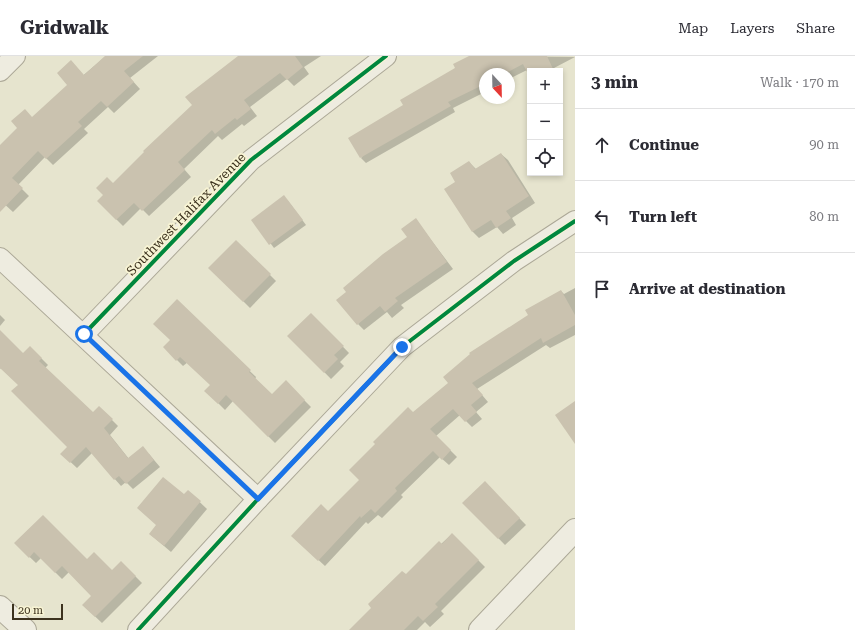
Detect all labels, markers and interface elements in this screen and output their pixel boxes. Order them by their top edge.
text: Gridwalk [20,16,109,39]
text: Map [678,20,708,36]
text: Layers [730,20,774,36]
text: Share [796,20,835,36]
north arrow [479,68,515,104]
map controls [527,68,563,176]
button: + [527,68,563,104]
text: 3 min [591,72,638,92]
text: Walk · 170 m [760,75,839,90]
button: − [527,104,563,140]
icon: ahead [591,134,613,156]
text: Continue [629,136,699,154]
text: 90 m [809,137,839,152]
button: locate [527,140,563,176]
street label: Southwest Halifax Avenue [123,149,249,279]
icon: left [591,206,613,228]
text: Turn left [629,208,697,226]
text: 80 m [809,209,839,224]
icon: arrive [591,278,613,300]
text: Arrive at destination [629,280,785,298]
route start [75,325,93,343]
route end [393,338,411,356]
scale bar [12,602,63,621]
text: 20 m [18,604,43,617]

